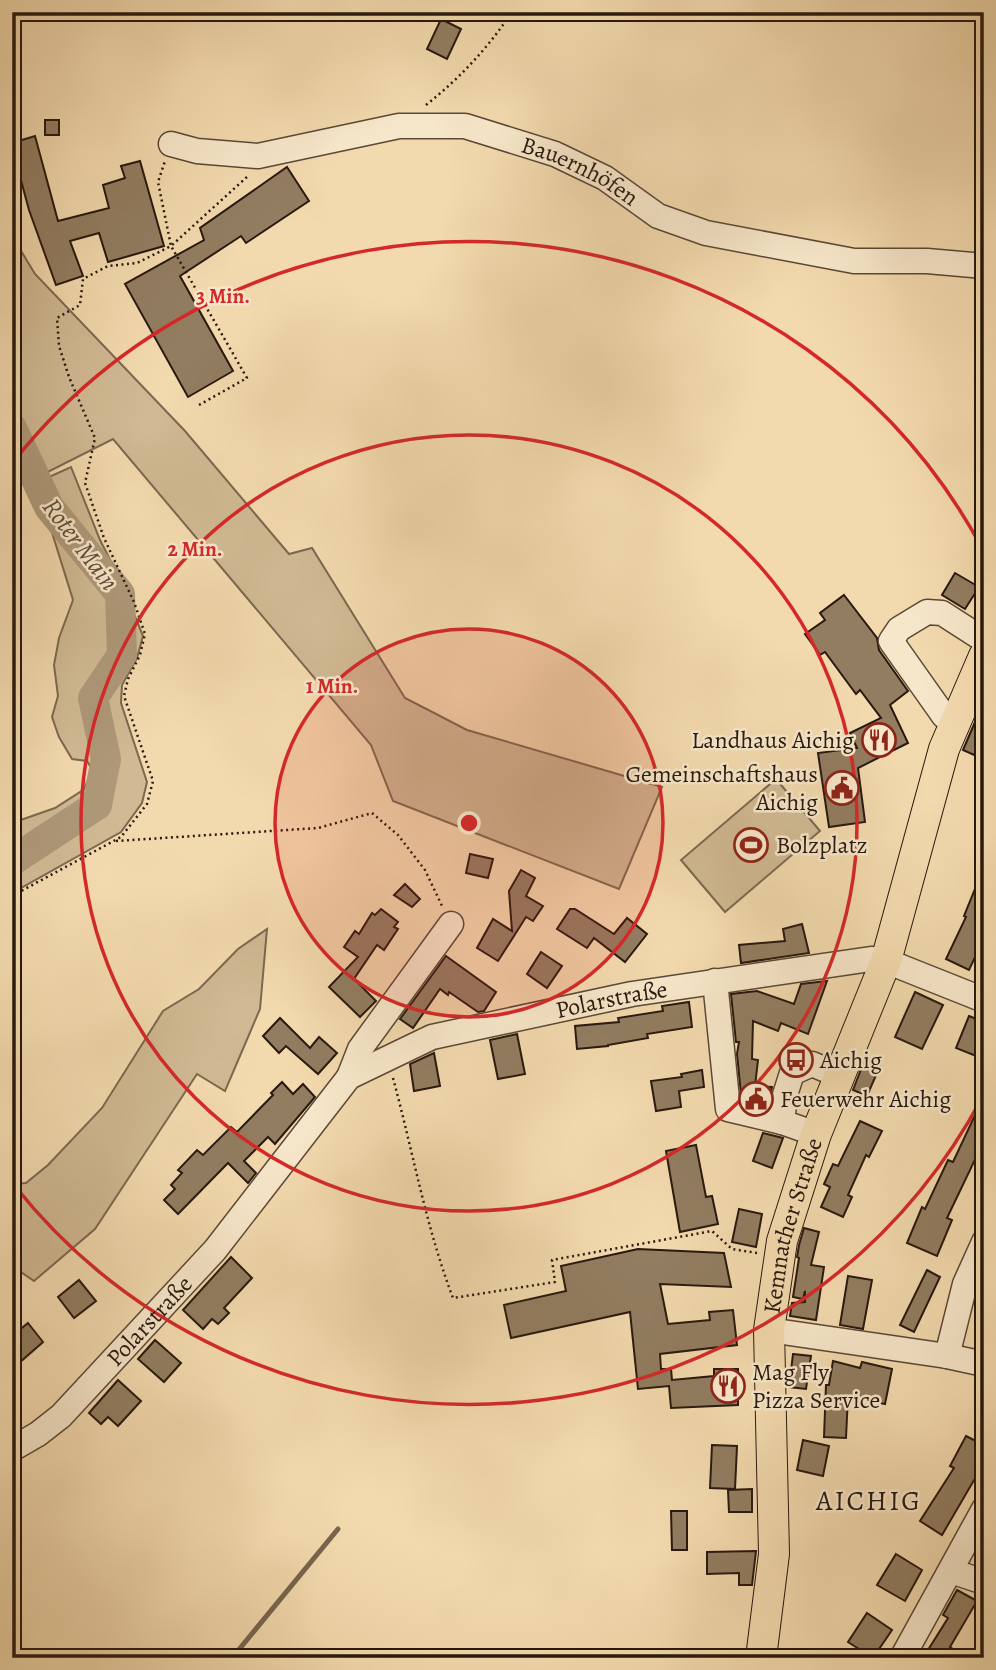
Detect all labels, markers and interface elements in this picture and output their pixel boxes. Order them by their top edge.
street label: Bauernhöfen [517,128,645,213]
text: 3 Min. [196,282,250,310]
water label: Roter Main [34,491,127,598]
text: 2 Min. [167,535,223,563]
text: 1 Min. [306,672,358,700]
restaurant icon: Landhaus Aichig [860,721,898,759]
place label: Landhaus Aichig [691,724,854,756]
place label: Gemeinschaftshaus Aichig [625,758,818,818]
public building icon: Gemeinschaftshaus Aichig [823,769,861,807]
centre of rings [457,811,481,835]
sports icon: Bolzplatz [732,826,770,864]
place label: Bolzplatz [776,829,868,861]
street label: Polarstraße [553,973,669,1026]
bus stop icon: Aichig [777,1041,815,1079]
place label: Aichig [819,1044,882,1076]
public building icon: Feuerwehr Aichig [737,1080,775,1118]
place label: Feuerwehr Aichig [780,1083,951,1115]
street label: Kemnather Straße [756,1134,830,1316]
street label: Polarstraße [99,1269,199,1373]
place label: Mag Fly Pizza Service [752,1356,880,1416]
restaurant icon: Mag Fly Pizza Service [709,1367,747,1405]
district label: AICHIG [815,1482,922,1520]

